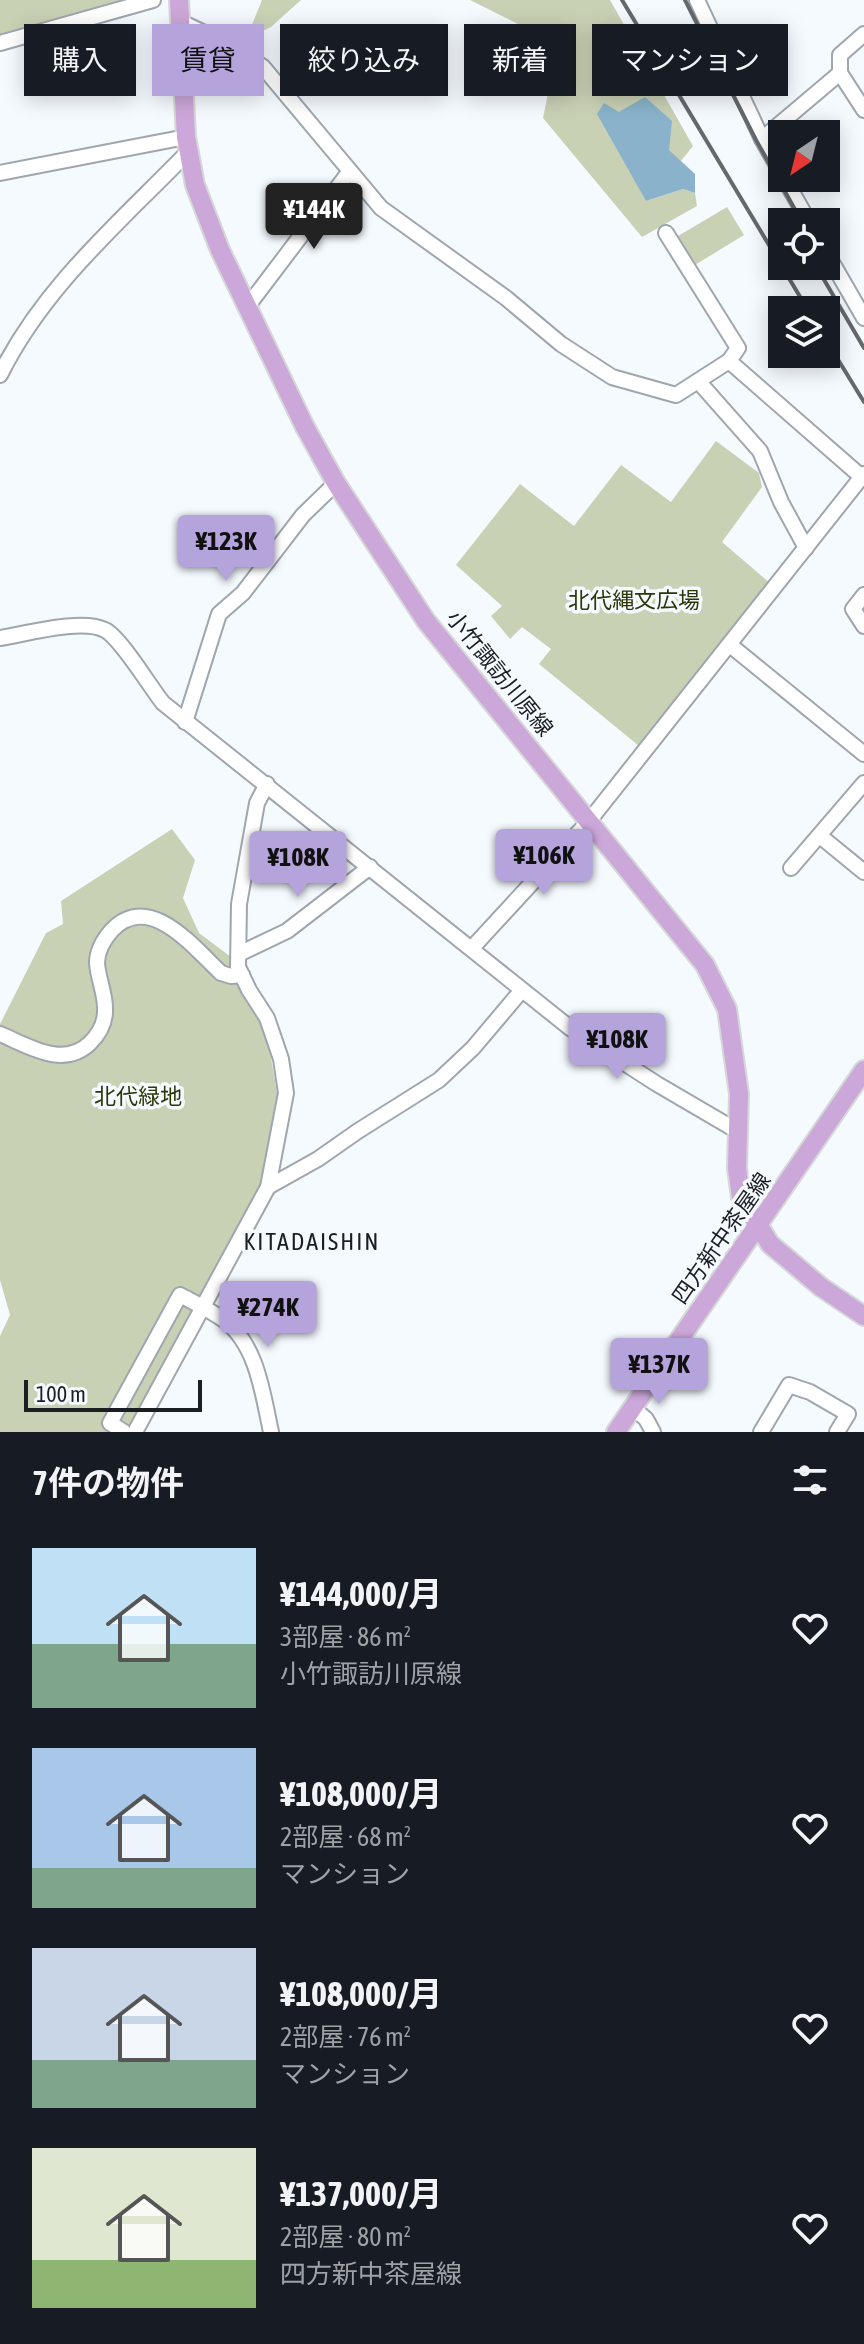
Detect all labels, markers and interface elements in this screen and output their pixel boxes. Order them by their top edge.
chip: 購入 [24,24,136,96]
chip: 賃貸 [152,24,264,96]
chip: 絞り込み [280,24,448,96]
chip: 新着 [464,24,576,96]
chip: マンション [592,24,788,96]
north arrow [768,120,840,192]
map controls [768,120,840,368]
pin: ¥144K [258,183,370,251]
text: ¥144K [284,194,344,224]
button: locate [768,208,840,280]
button: layers [768,296,840,368]
pin: ¥123K [170,515,282,583]
text: ¥123K [196,526,256,556]
park label: 北代縄文広場 [568,587,700,613]
street label: 小竹諏訪川原線 [441,605,559,741]
pin: ¥106K [488,829,600,897]
pin: ¥108K [242,831,354,899]
text: ¥106K [514,840,574,870]
text: ¥108K [268,842,328,872]
pin: ¥108K [561,1013,673,1081]
text: ¥108K [587,1024,647,1054]
park label: 北代緑地 [94,1083,182,1109]
street label: 四方新中茶屋線 [666,1167,776,1309]
district label: KITADAISHIN [244,1228,380,1255]
pin: ¥274K [212,1281,324,1349]
text: ¥274K [238,1292,298,1322]
pin: ¥137K [603,1338,715,1406]
text: ¥137K [629,1349,689,1379]
scale bar [24,1376,202,1412]
text: 100 m [36,1381,86,1407]
icon: filters [788,1458,832,1502]
text: 7件の物件 [32,1463,184,1502]
text: ¥144,000/月 [280,1574,443,1613]
icon: home [96,1580,192,1676]
icon: heart [788,1606,832,1650]
text: 3部屋 · 86 m² [280,1622,411,1652]
text: 小竹諏訪川原線 [280,1659,462,1689]
text: ¥108,000/月 [280,1774,443,1813]
icon: home [96,1780,192,1876]
icon: heart [788,1806,832,1850]
text: 2部屋 · 68 m² [280,1822,411,1852]
text: マンション [280,1859,410,1889]
text: ¥108,000/月 [280,1974,443,2013]
icon: home [96,1980,192,2076]
icon: heart [788,2006,832,2050]
text: 2部屋 · 76 m² [280,2022,411,2052]
text: マンション [280,2059,410,2089]
text: ¥137,000/月 [280,2174,443,2213]
icon: home [96,2180,192,2276]
icon: heart [788,2206,832,2250]
text: 2部屋 · 80 m² [280,2222,411,2252]
text: 四方新中茶屋線 [280,2259,462,2289]

